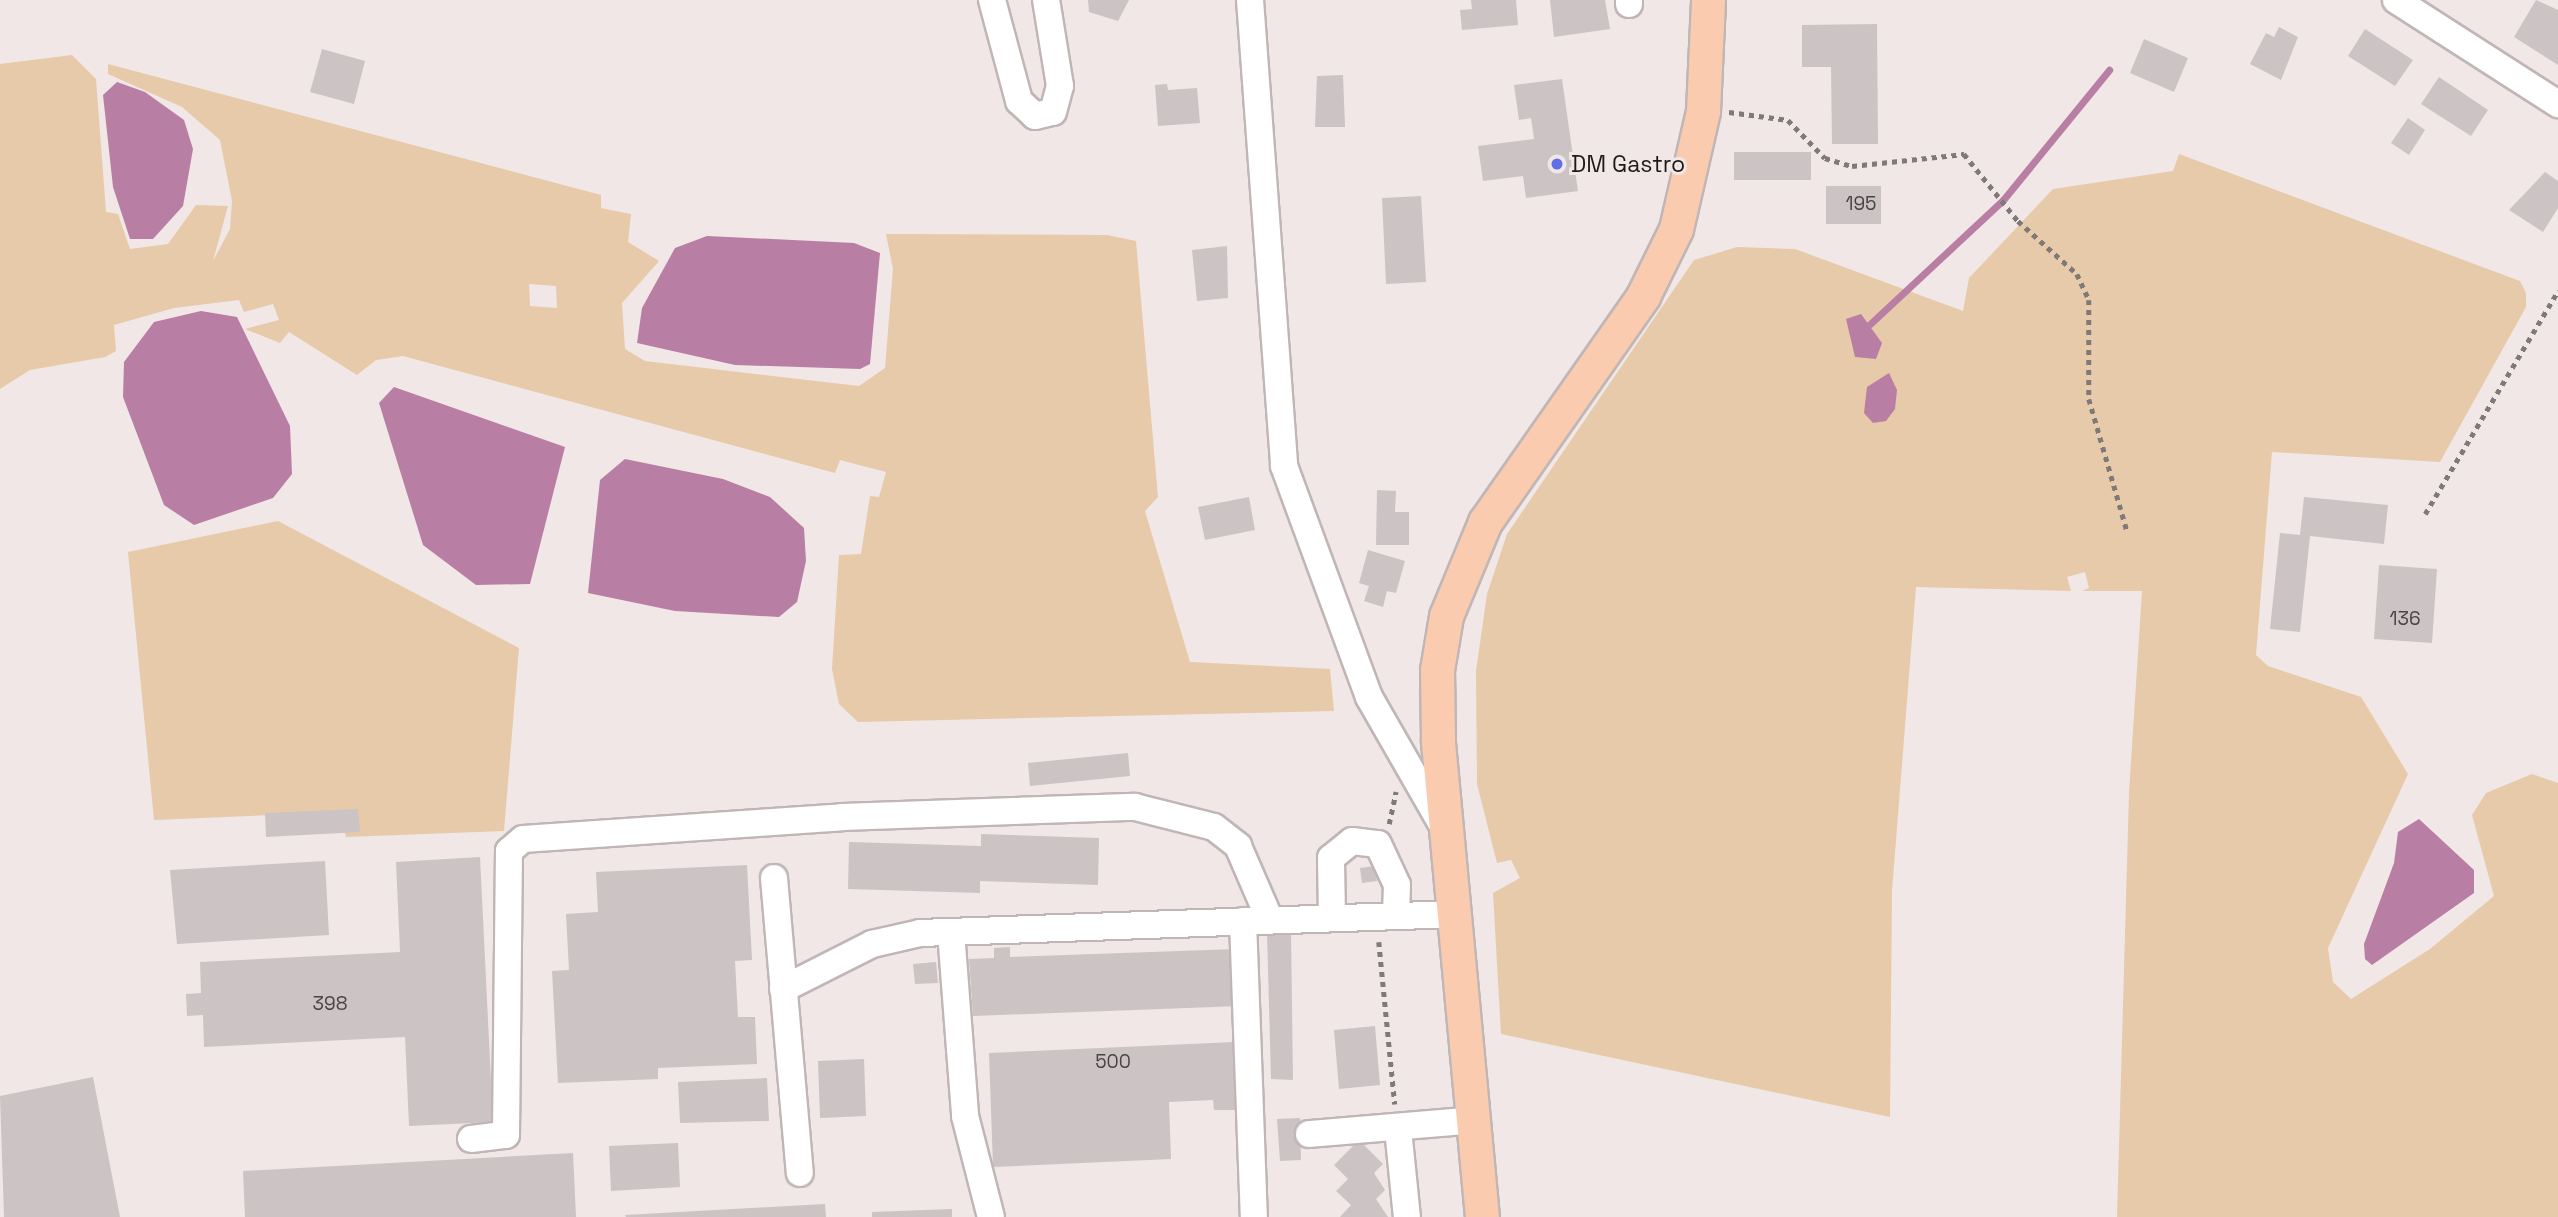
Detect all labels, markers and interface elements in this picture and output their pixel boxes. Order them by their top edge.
place label: DM Gastro [1571,150,1685,178]
marker: DM Gastro [1549,156,1565,172]
house number: 195 [1846,193,1876,215]
house number: 136 [2389,608,2421,630]
house number: 398 [313,993,347,1015]
house number: 500 [1095,1051,1131,1073]

